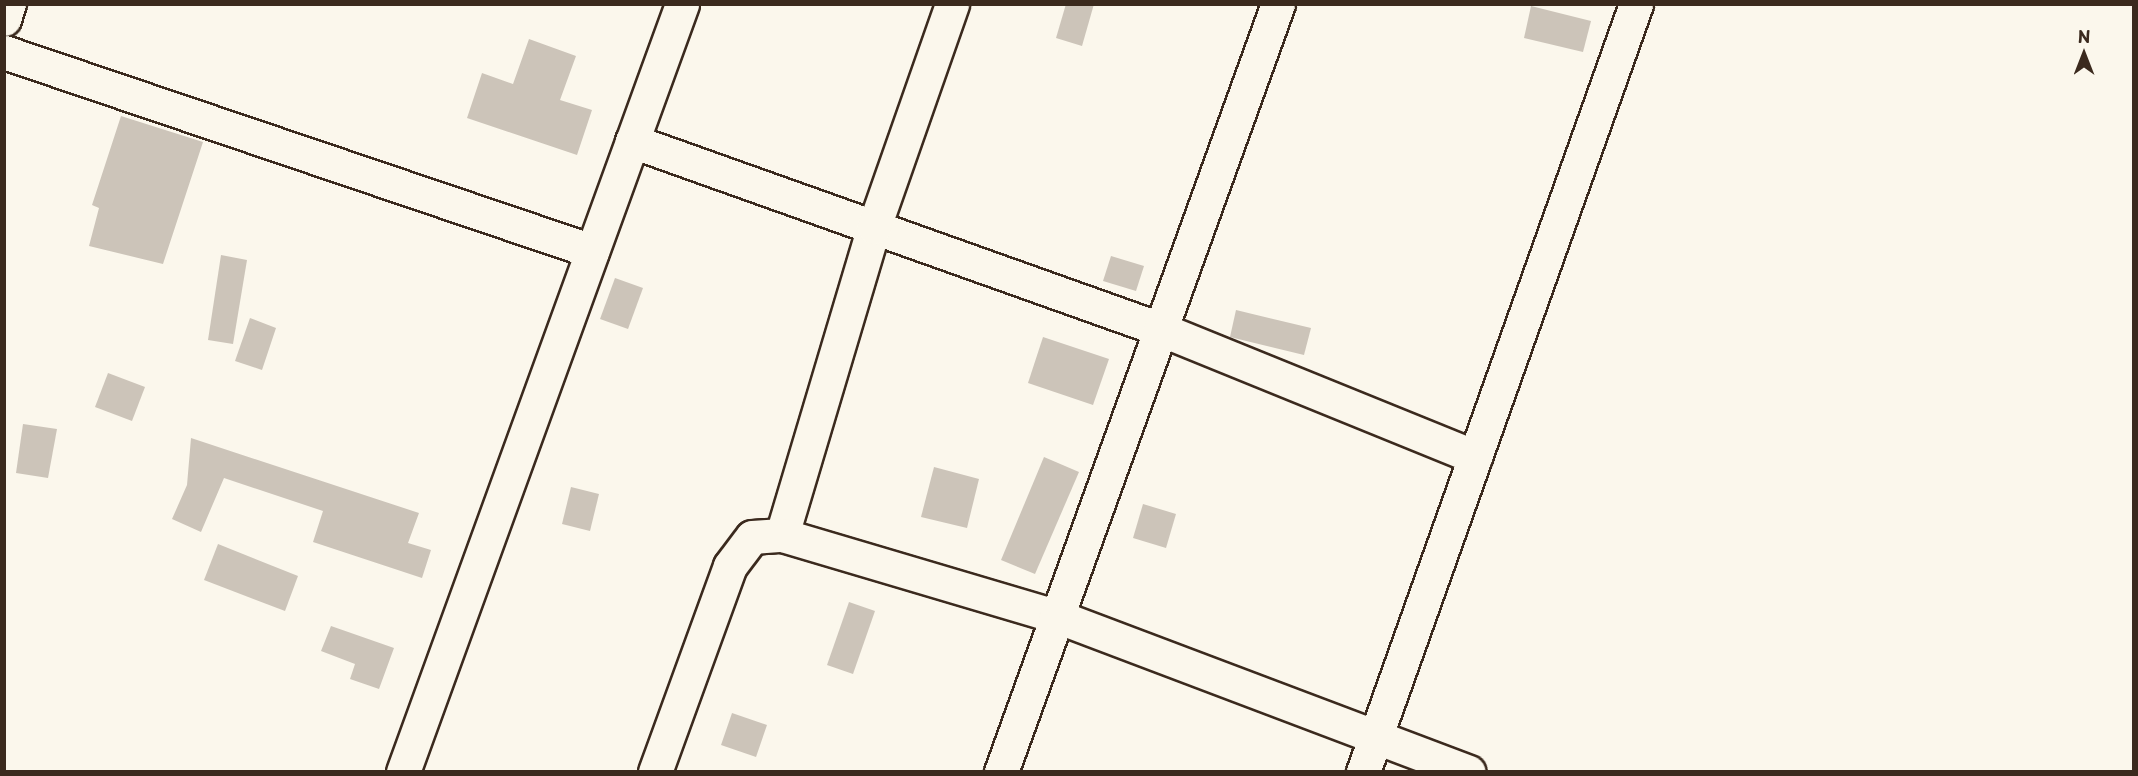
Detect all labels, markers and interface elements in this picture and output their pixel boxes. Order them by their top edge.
north arrow [2054,24,2114,84]
text: N [2078,24,2090,48]

